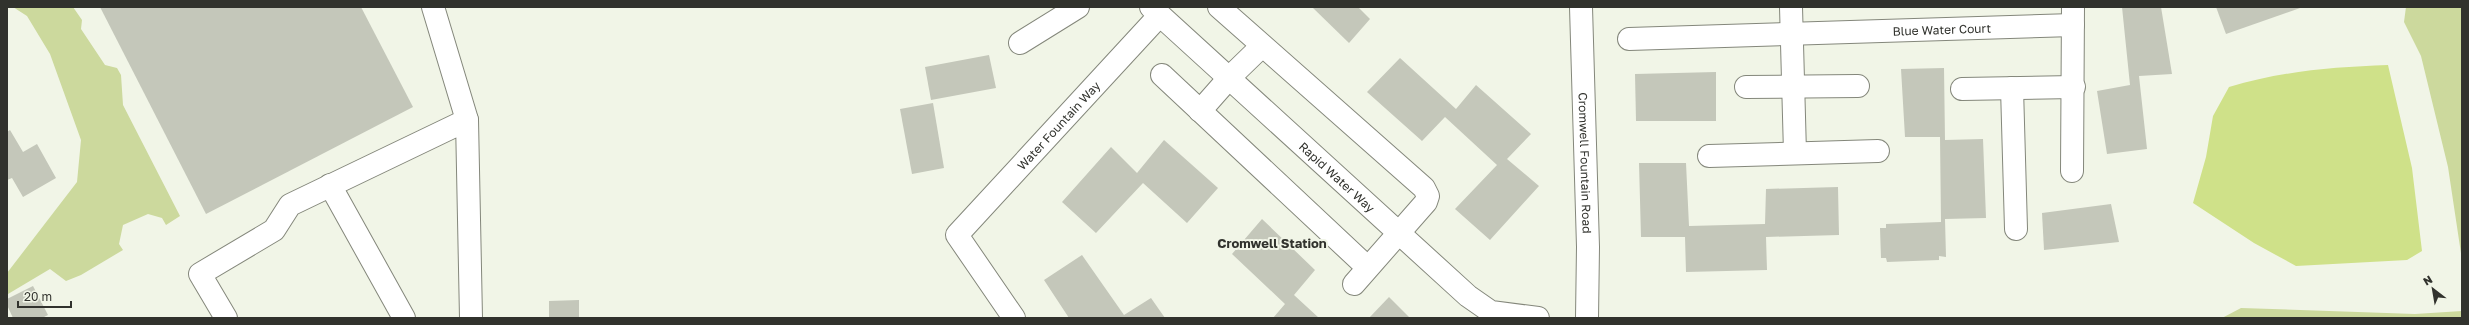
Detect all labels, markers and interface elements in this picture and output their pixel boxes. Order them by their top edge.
street label: Blue Water Court [1892,20,1992,38]
street label: Water Fountain Way [1014,78,1103,173]
street label: Cromwell Fountain Road [1576,92,1595,234]
street label: Rapid Water Way [1296,138,1378,215]
district label: Cromwell Station [1217,235,1327,251]
north arrow [2413,269,2453,309]
text: N [2421,272,2435,288]
scale bar [18,283,71,309]
text: 20 m [24,289,52,304]

